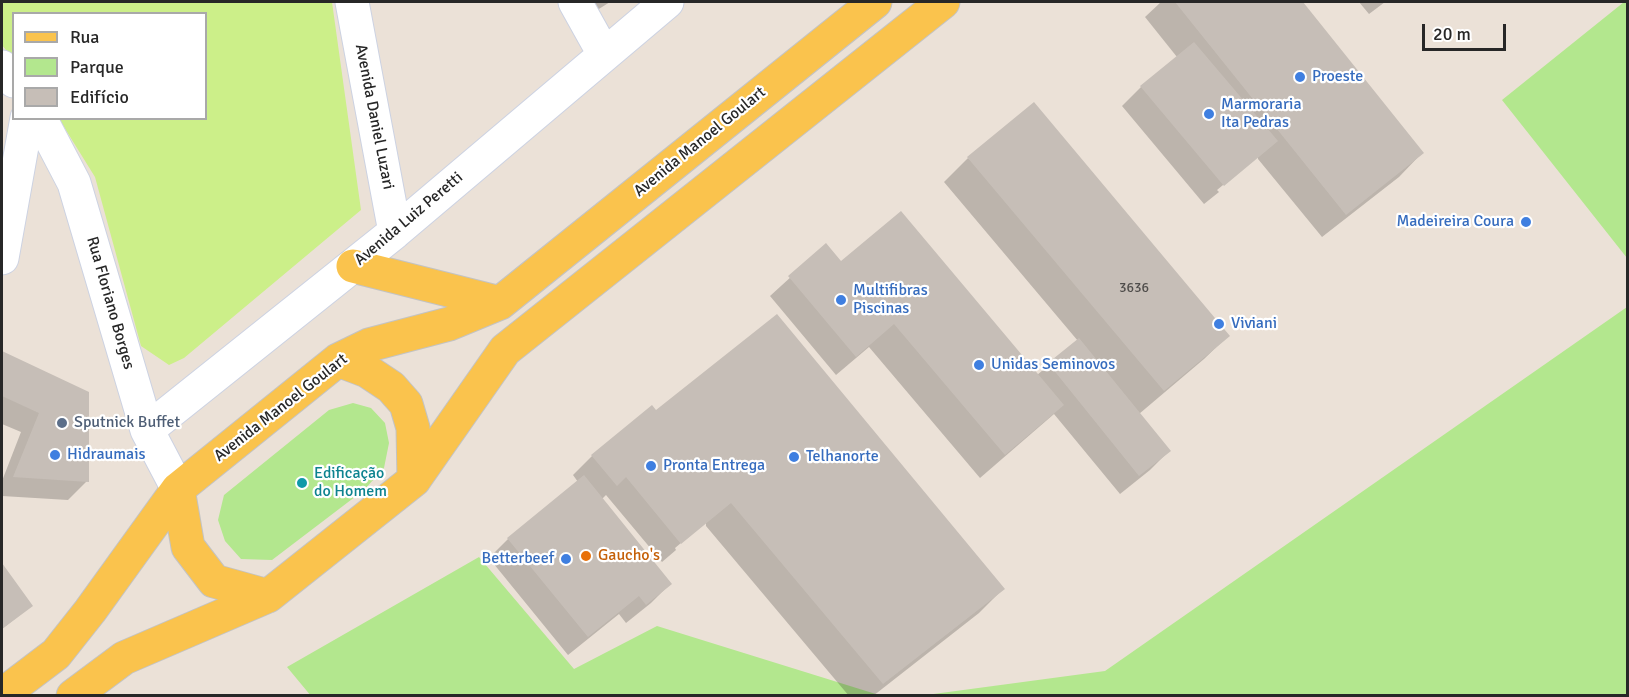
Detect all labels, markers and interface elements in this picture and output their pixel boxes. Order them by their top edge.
legend [12,12,207,120]
scale bar [1425,12,1509,50]
text: 20 m [1433,23,1471,45]
text: Rua [70,26,99,48]
street label: Avenida Daniel Luzari [350,43,398,191]
text: Parque [70,56,124,78]
place label: Proeste [1312,67,1363,87]
marker: Proeste [1293,70,1307,84]
street label: Avenida Manoel Goulart [630,83,770,201]
text: Edifício [70,86,129,108]
place label: Marmoraria Ita Pedras [1221,95,1301,133]
marker: Marmoraria Ita Pedras [1202,107,1216,121]
street label: Avenida Luiz Peretti [351,168,467,270]
place label: Madeireira Coura [1396,212,1514,232]
marker: Madeireira Coura [1519,215,1533,229]
street label: Rua Floriano Borges [82,234,138,372]
house number: 3636 [1119,280,1149,296]
place label: Multifibras Piscinas [853,281,928,319]
marker: Multifibras Piscinas [834,293,848,307]
place label: Viviani [1231,314,1277,334]
marker: Viviani [1212,317,1226,331]
street label: Avenida Manoel Goulart [210,350,352,466]
place label: Unidas Seminovos [991,355,1115,375]
marker: Unidas Seminovos [972,358,986,372]
place label: Sputnick Buffet [74,413,180,433]
marker: Sputnick Buffet [55,416,69,430]
place label: Hidraumais [67,445,145,465]
place label: Telhanorte [806,447,879,467]
marker: Hidraumais [48,448,62,462]
marker: Telhanorte [787,450,801,464]
place label: Pronta Entrega [663,456,765,476]
marker: Pronta Entrega [644,459,658,473]
place label: Edificação do Homem [314,464,387,502]
marker: Edificação do Homem [295,476,309,490]
place label: Gaucho's [598,546,660,566]
place label: Betterbeef [482,549,554,569]
marker: Gaucho's [579,549,593,563]
marker: Betterbeef [559,552,573,566]

